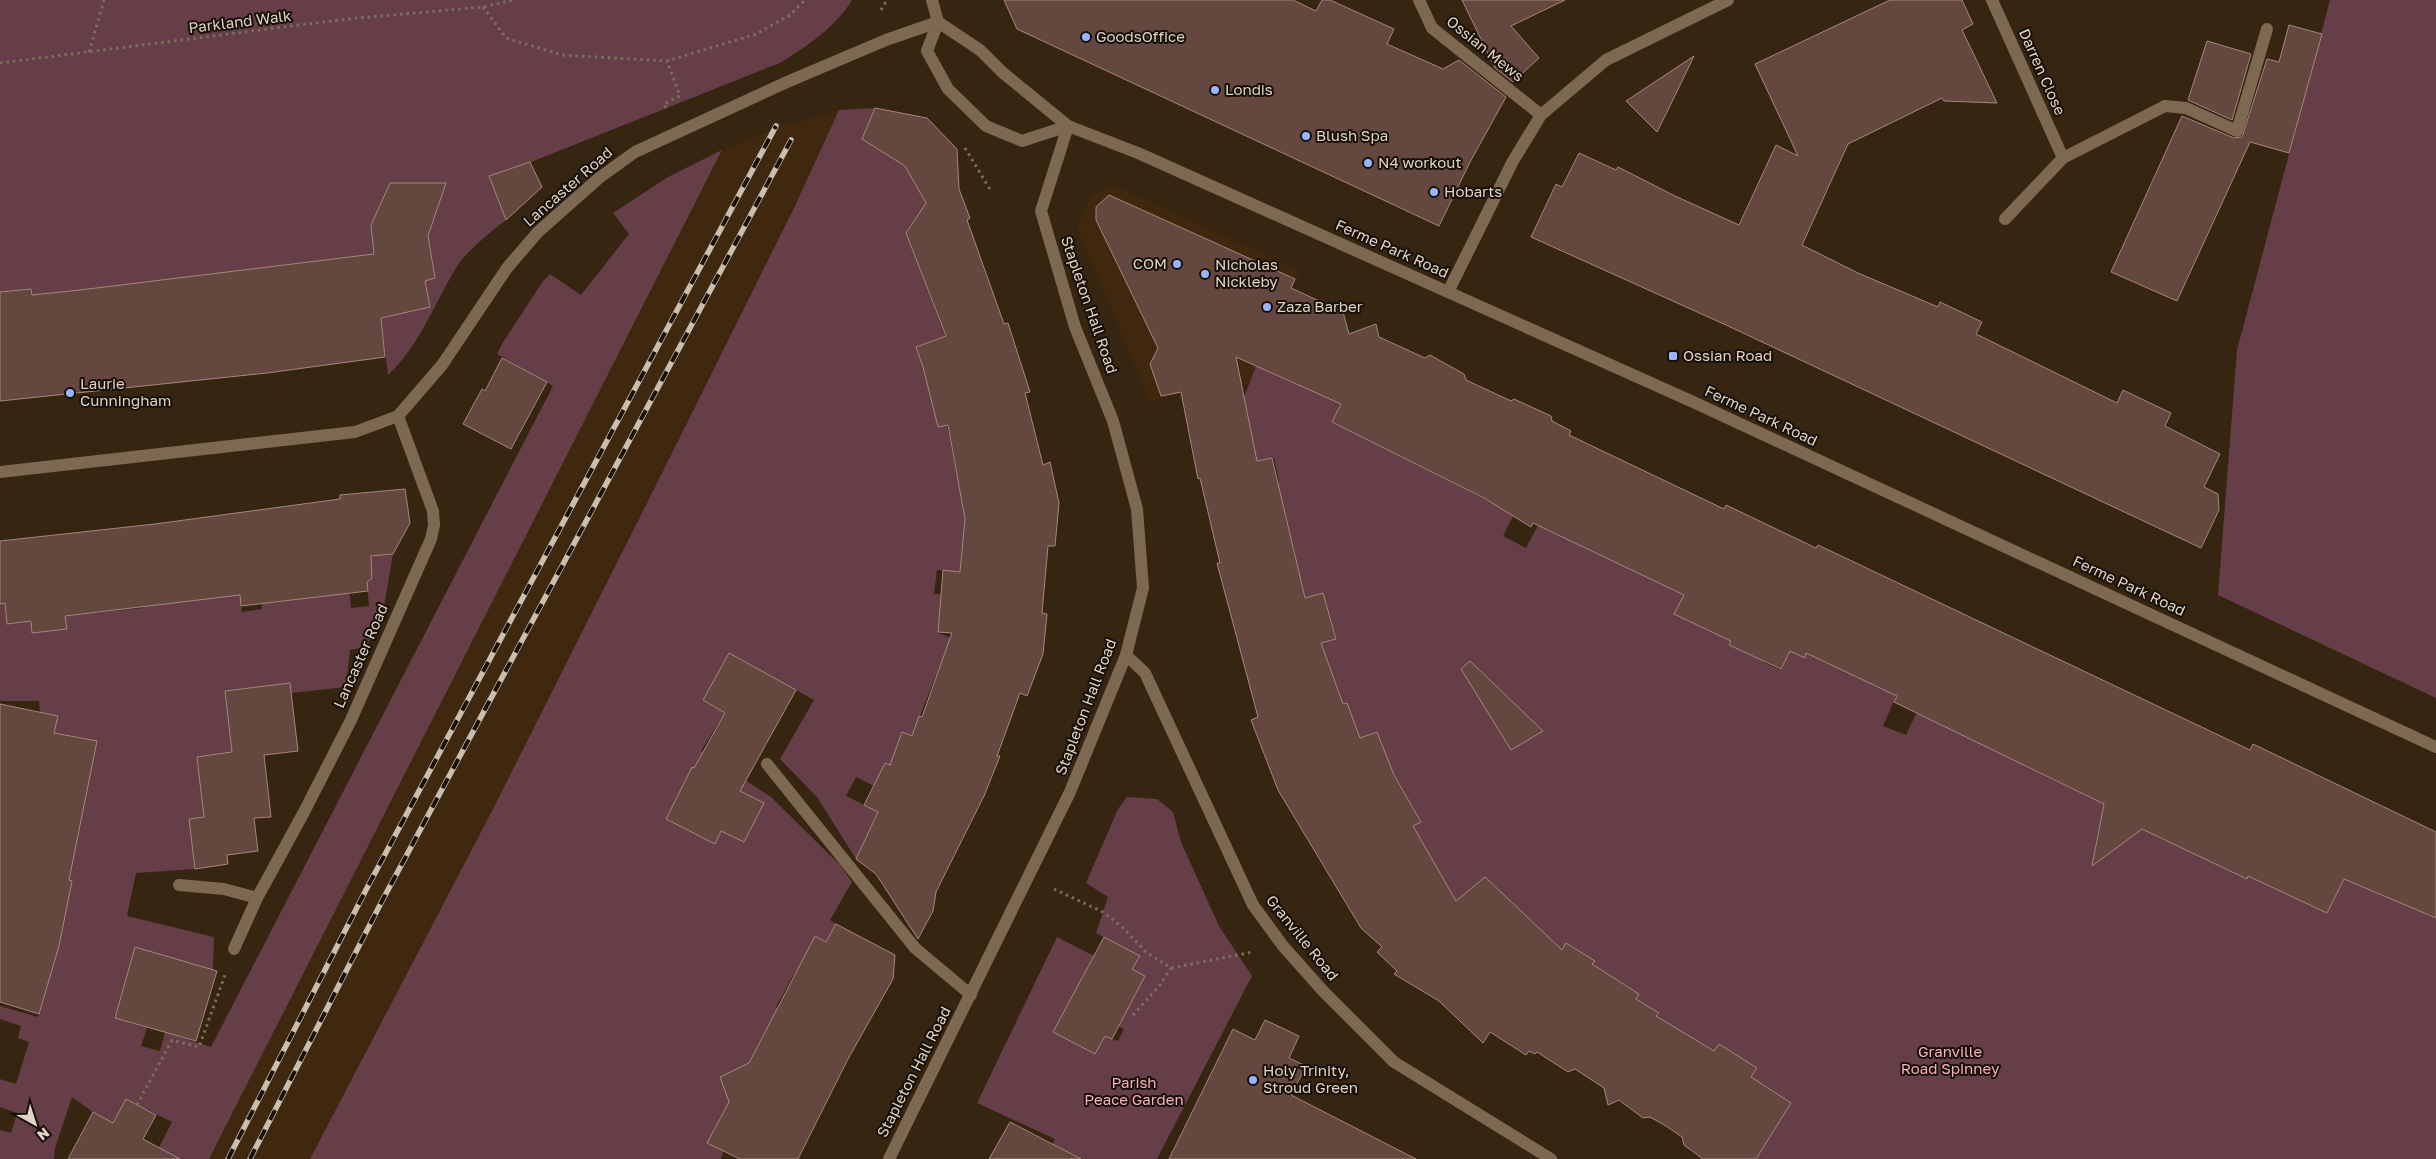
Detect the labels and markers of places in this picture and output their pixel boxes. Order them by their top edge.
place label: GoodsOffice [1096,27,1185,45]
marker: GoodsOffice [1080,31,1092,43]
place label: Londis [1225,80,1273,98]
marker: Londis [1209,84,1221,96]
place label: Blush Spa [1316,126,1388,144]
marker: Blush Spa [1300,130,1312,142]
place label: N4 workout [1378,153,1461,171]
marker: N4 workout [1362,157,1374,169]
place label: Hobarts [1444,182,1502,200]
marker: Hobarts [1428,186,1440,198]
place label: COM [1133,254,1167,272]
place label: Nicholas Nickleby [1215,255,1278,290]
marker: COM [1171,258,1183,270]
marker: Nicholas Nickleby [1199,268,1211,280]
place label: Zaza Barber [1277,297,1363,315]
marker: Zaza Barber [1261,301,1273,313]
place label: Ossian Road [1683,346,1772,364]
marker: Ossian Road [1667,350,1679,362]
place label: Laurie Cunningham [80,374,171,409]
marker: Laurie Cunningham [64,387,76,399]
place label: Holy Trinity, Stroud Green [1263,1061,1358,1096]
marker: Holy Trinity, Stroud Green [1247,1074,1259,1086]

